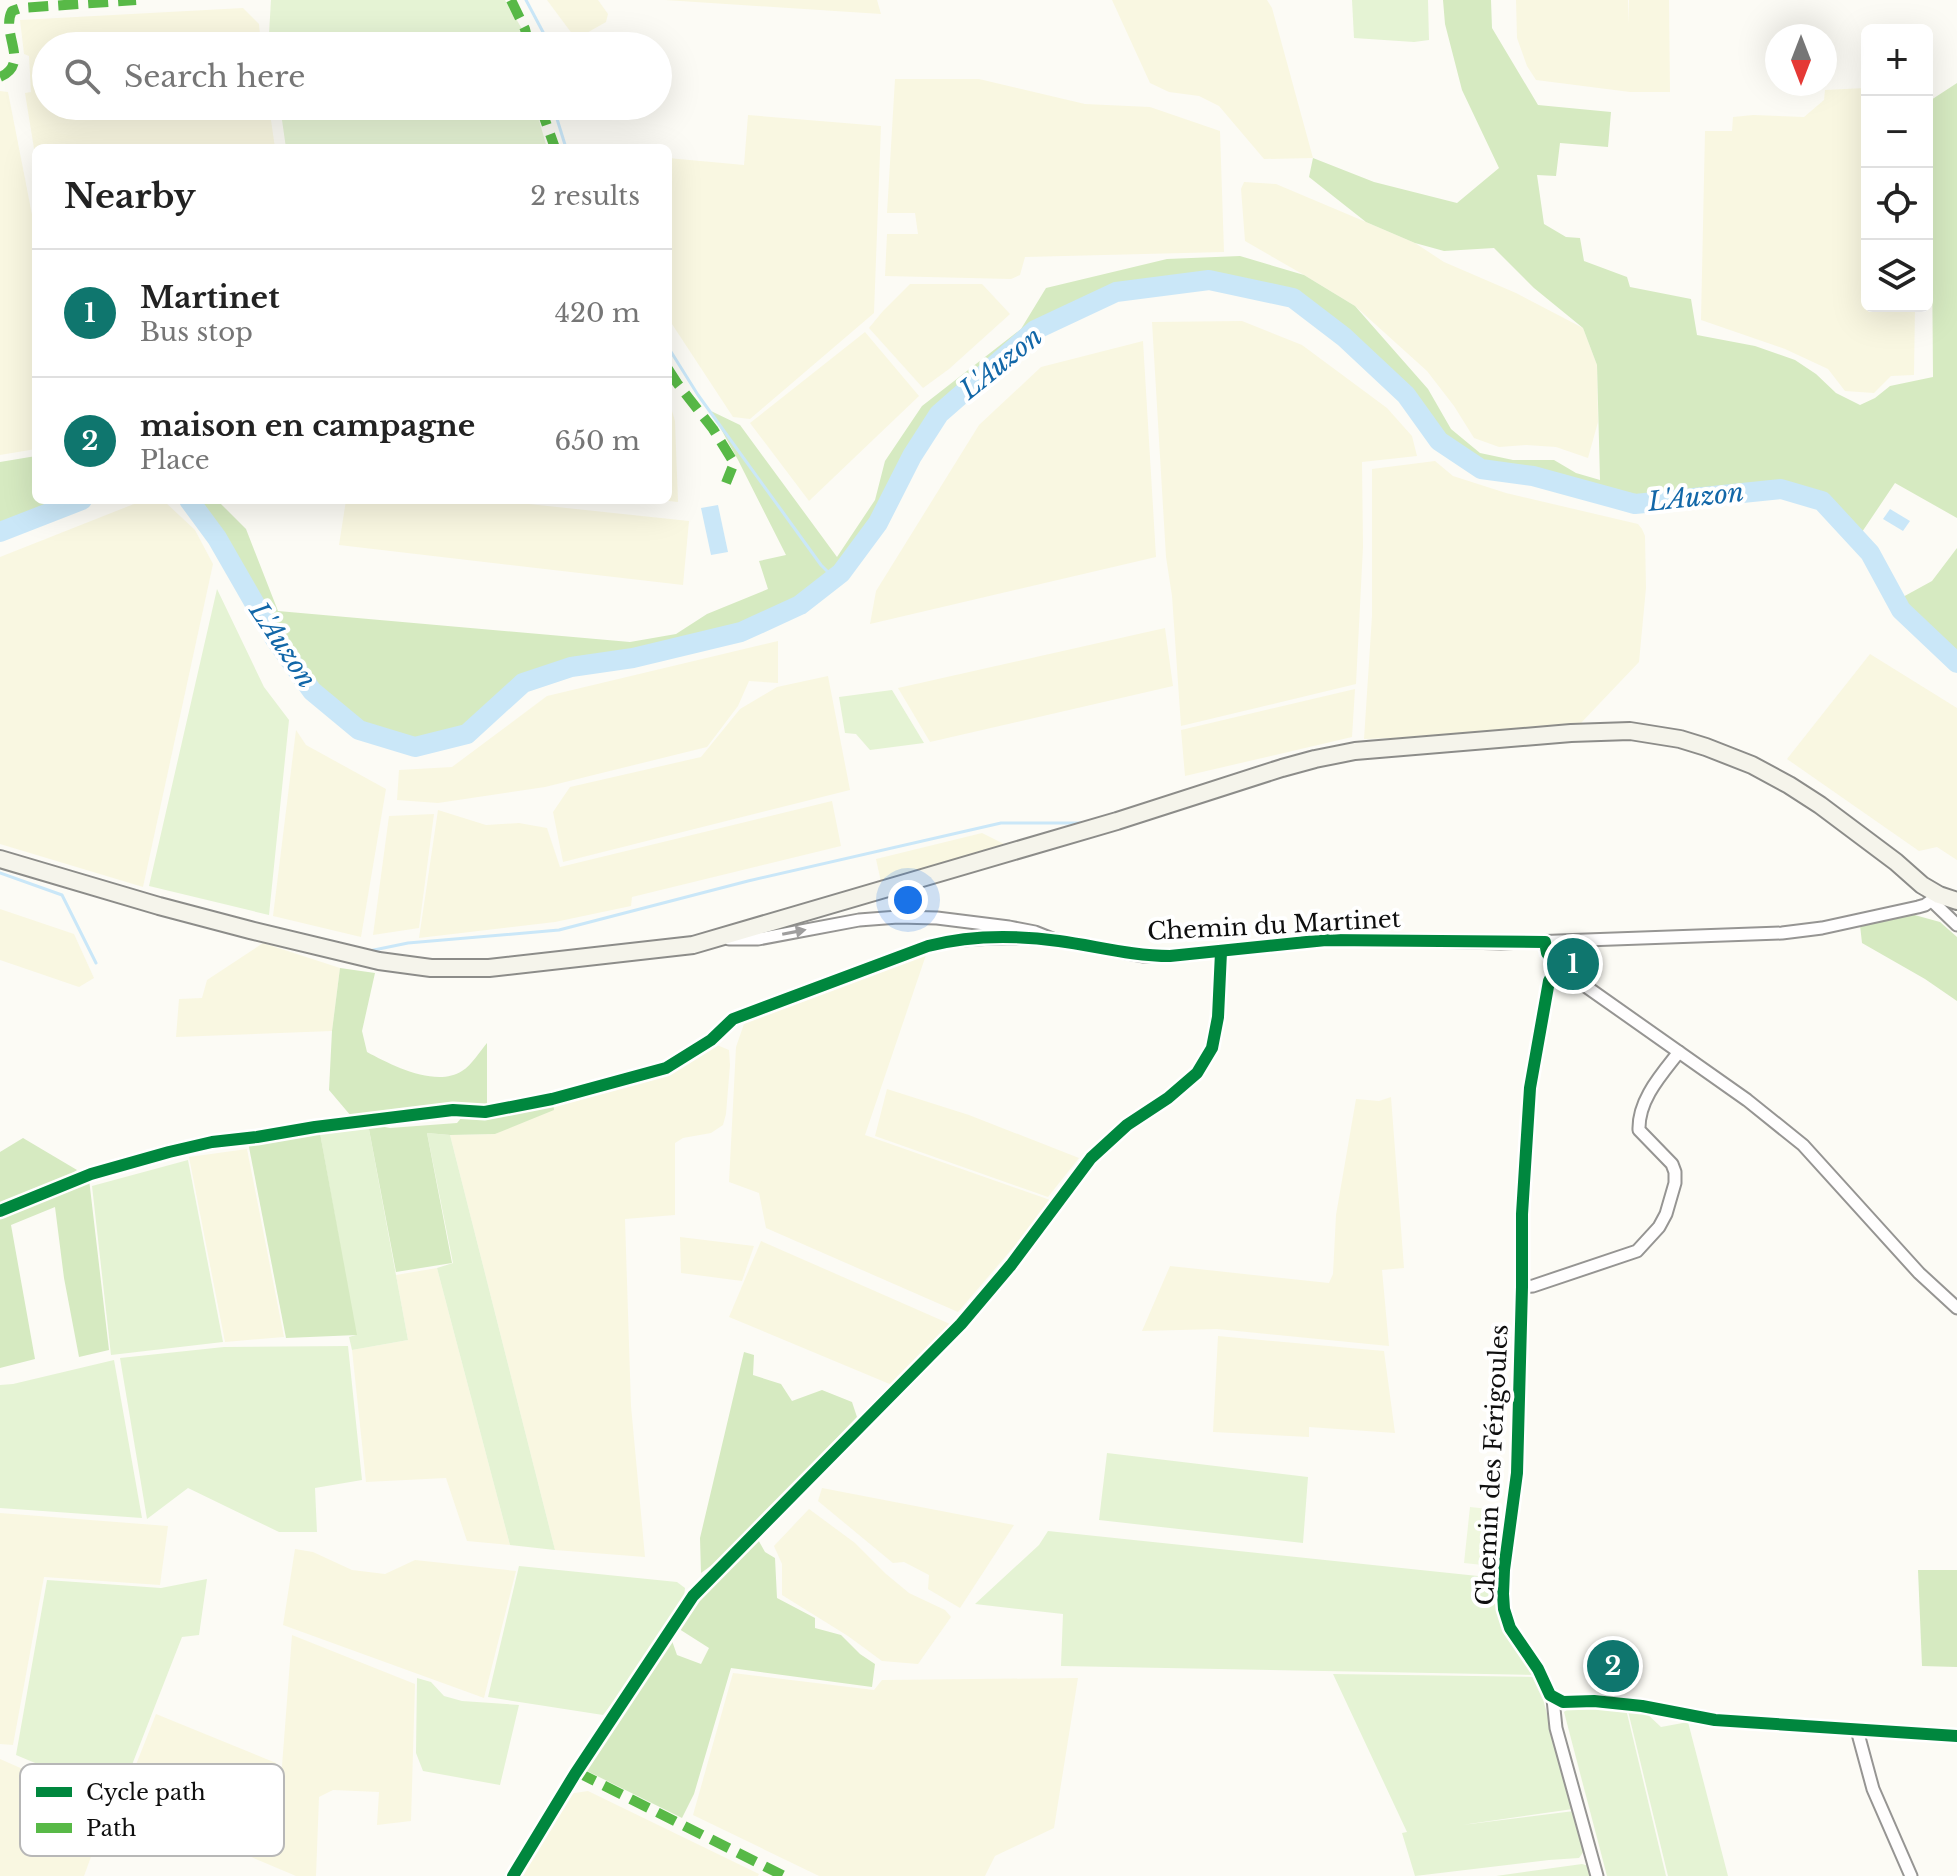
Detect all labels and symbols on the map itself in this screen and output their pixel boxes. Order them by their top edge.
north arrow [1765,24,1837,96]
water label: L'Auzon [953,320,1048,406]
water label: L'Auzon [1645,476,1746,518]
water label: L'Auzon [242,595,323,694]
your location [888,880,928,920]
street label: Chemin du Martinet [1147,904,1401,946]
one-way arrow [782,926,807,938]
pin: 1 [1547,934,1599,994]
street label: Chemin des Férigoules [1470,1324,1514,1606]
pin: 2 [1587,1636,1639,1696]
legend [20,1764,284,1856]
text: Cycle path [86,1779,206,1806]
text: Path [86,1815,137,1842]

